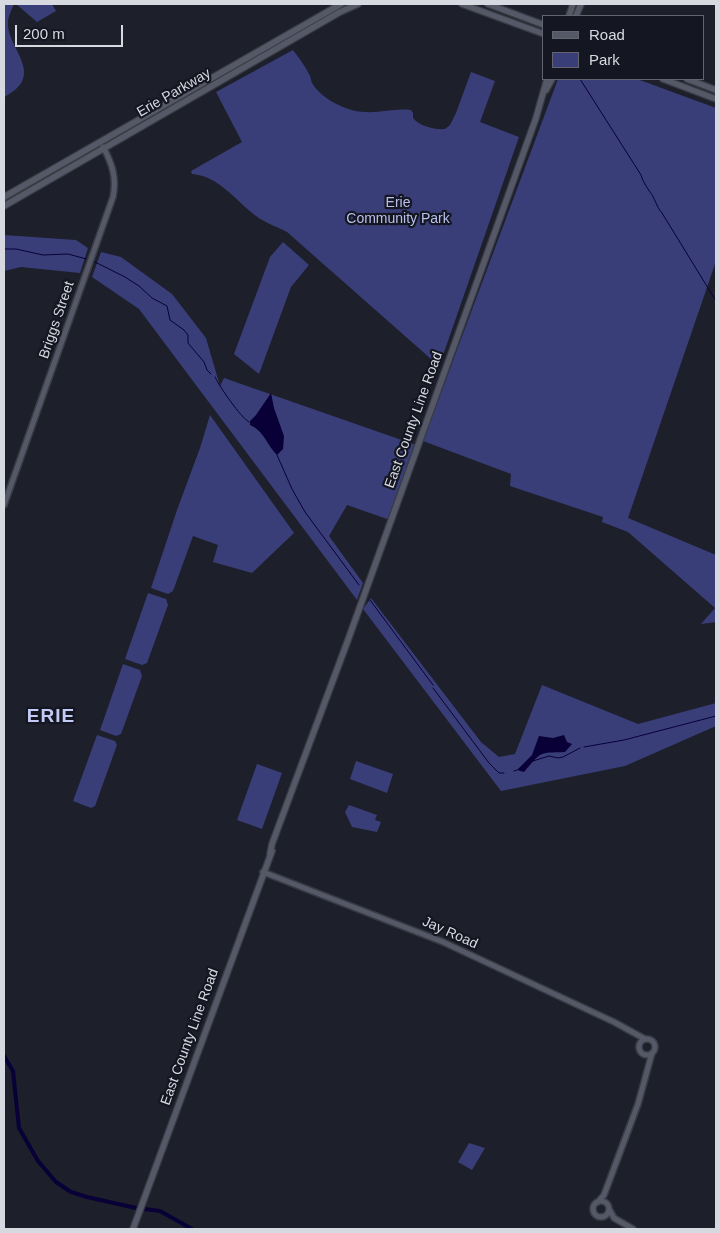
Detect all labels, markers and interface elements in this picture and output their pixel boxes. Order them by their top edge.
scale bar [18,15,125,47]
legend [542,15,705,80]
text: 200 m [23,25,65,42]
text: Road [589,26,625,43]
text: Park [589,51,620,68]
street label: Erie Parkway [134,65,214,121]
park label: Erie Community Park [346,195,450,228]
street label: Briggs Street [36,279,78,361]
street label: East County Line Road [381,349,447,491]
district label: ERIE [26,706,76,728]
street label: Jay Road [420,913,480,953]
street label: East County Line Road [157,966,223,1108]

